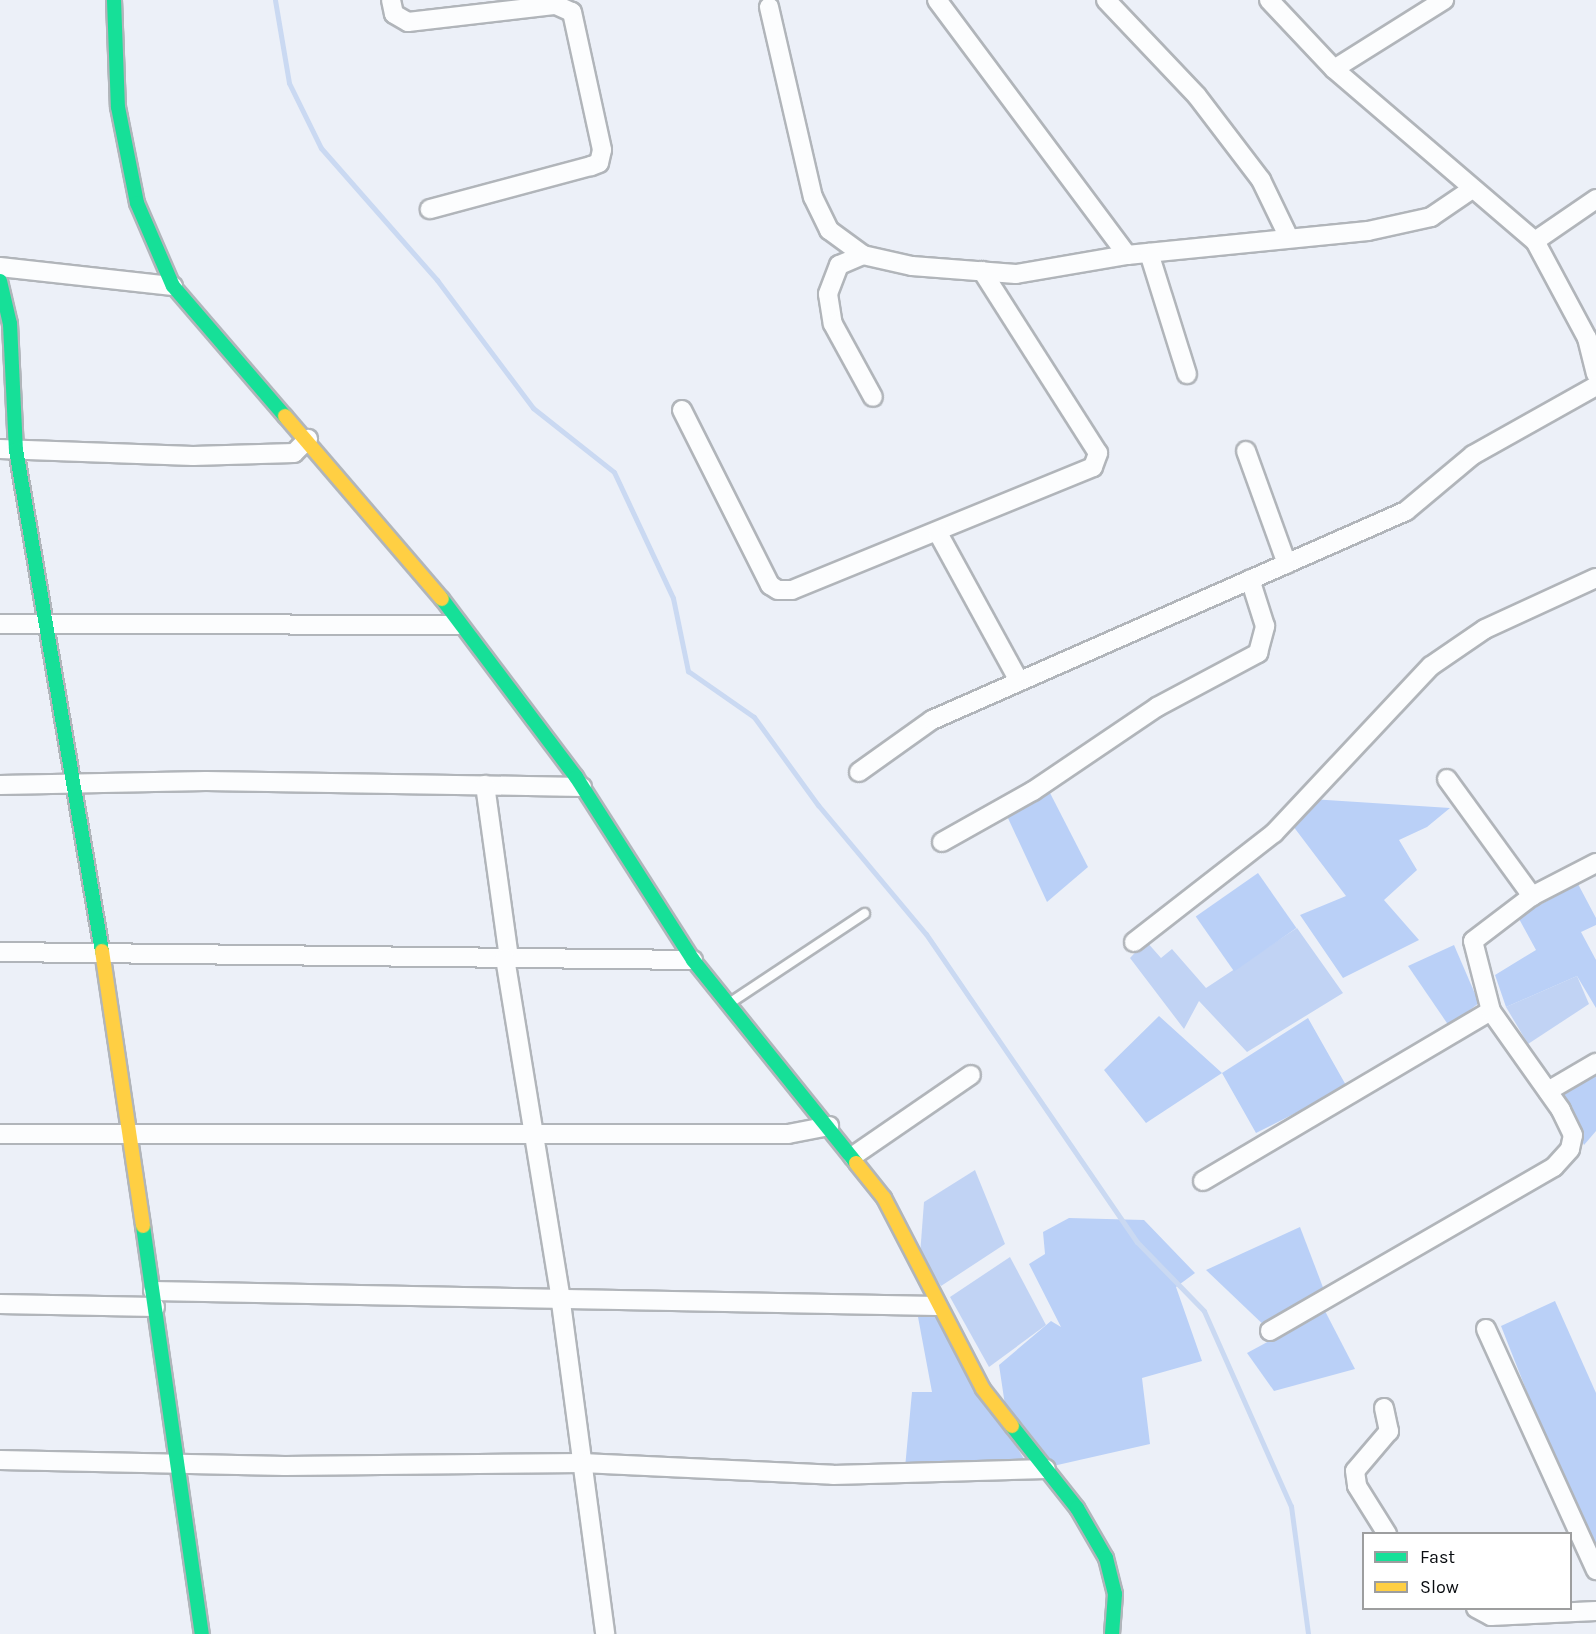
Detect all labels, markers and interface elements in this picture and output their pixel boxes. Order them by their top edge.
legend [1362,1532,1572,1610]
text: Fast [1420,1546,1455,1568]
text: Slow [1420,1576,1459,1598]

